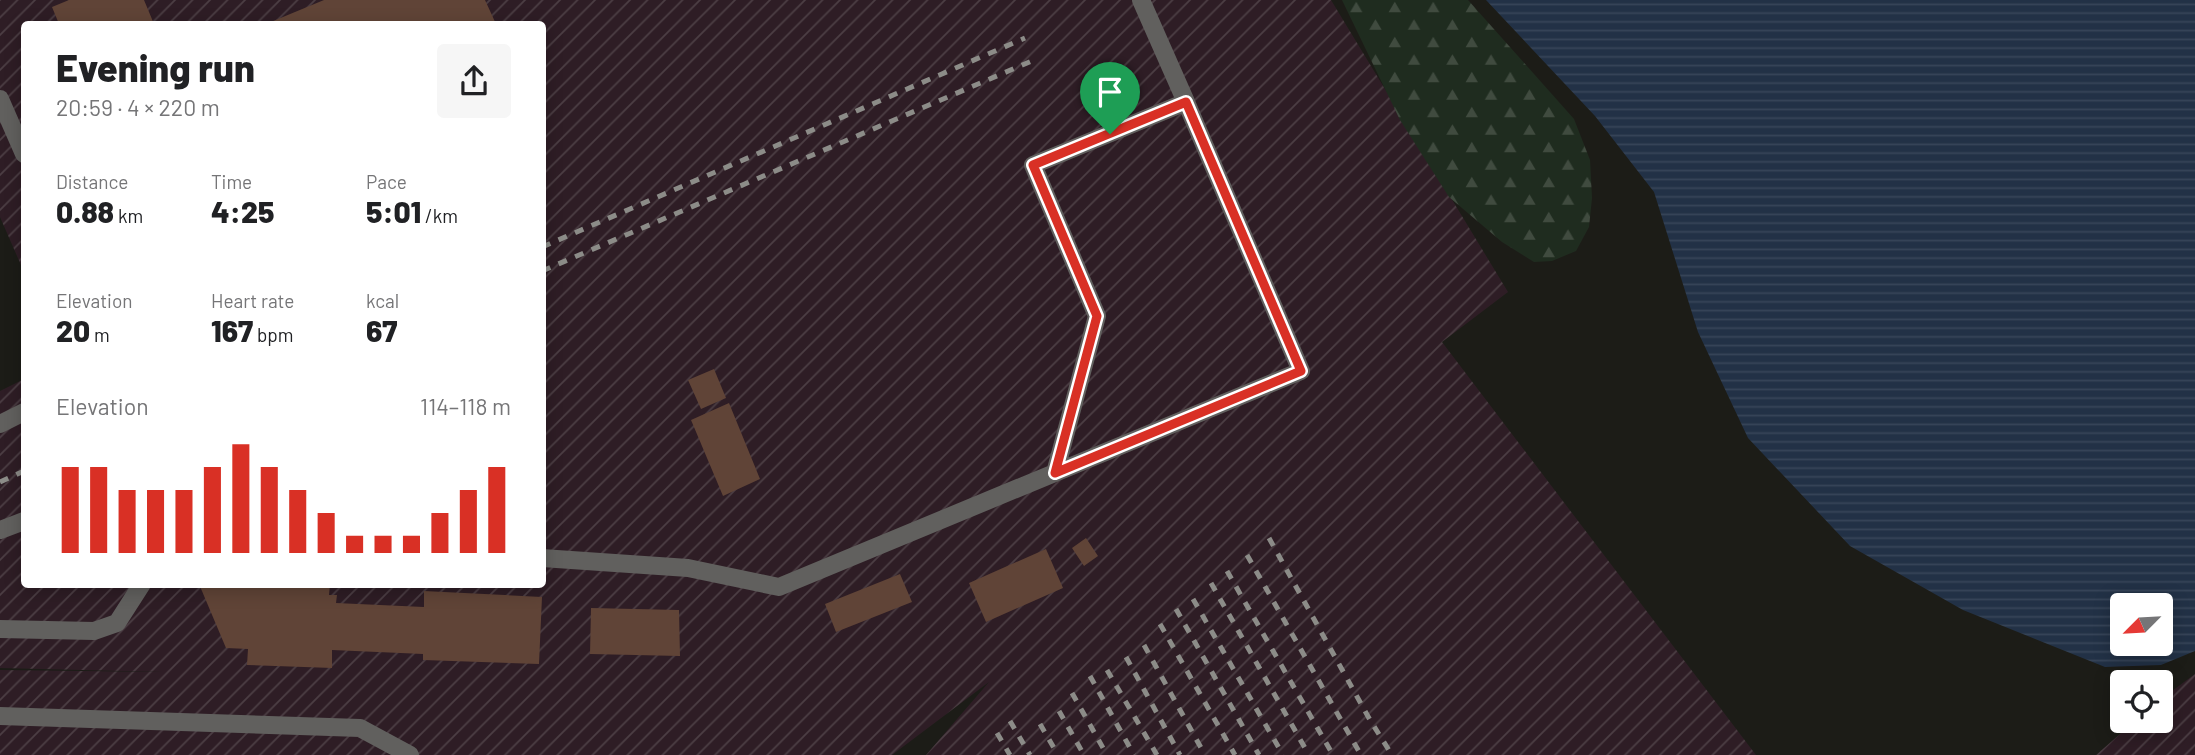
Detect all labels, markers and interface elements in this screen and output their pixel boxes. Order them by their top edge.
text: Evening run [56,44,255,90]
button: share [437,44,511,118]
pin [1080,62,1140,134]
icon: arrive [1091,73,1129,111]
text: 20:59 · 4 × 220 m [56,93,220,121]
text: Distance [56,170,128,193]
text: Time [211,170,252,193]
text: Pace [366,170,407,193]
text: 0.88 [56,193,114,229]
text: 4:25 [211,193,274,229]
text: 5:01 [366,193,421,229]
text: km [114,204,143,227]
text: /km [421,204,458,227]
text: Elevation [56,289,133,312]
text: Heart rate [211,289,294,312]
text: kcal [366,289,399,312]
text: 20 [56,312,90,348]
text: 167 [211,312,253,348]
text: 67 [366,312,397,348]
text: m [90,323,110,346]
text: bpm [253,323,294,346]
text: Elevation [56,392,149,420]
text: 114–118 m [420,392,511,420]
north arrow [2110,593,2174,656]
map controls [2110,593,2173,733]
button: locate [2110,670,2173,733]

